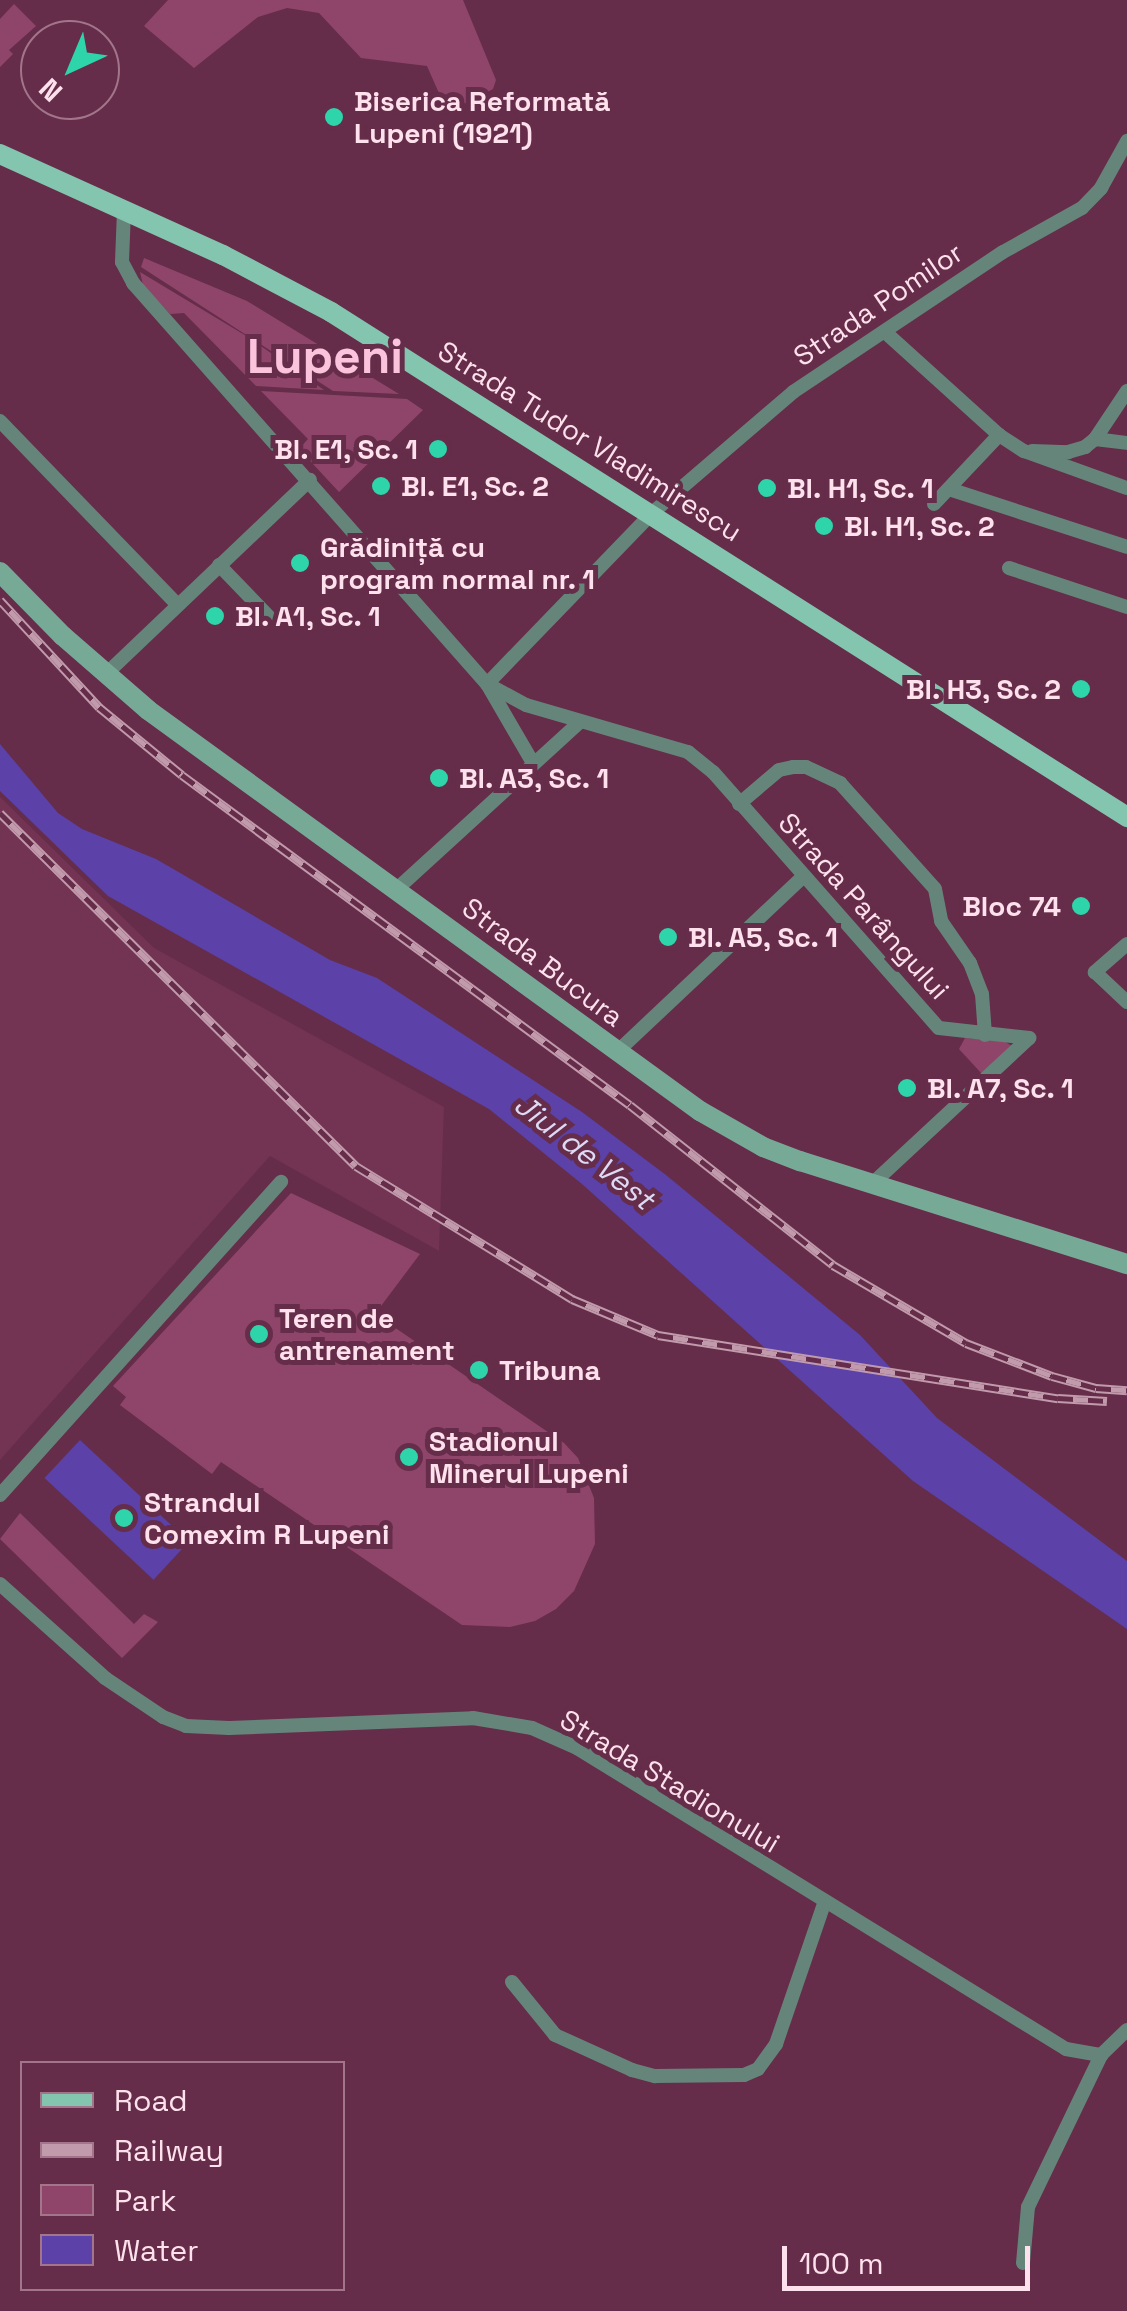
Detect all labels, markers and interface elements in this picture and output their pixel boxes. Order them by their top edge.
north arrow [20,20,120,120]
text: N [31,71,70,110]
place label: Biserica Reformată Lupeni (1921) [354,84,611,150]
marker: Biserica Reformată Lupeni (1921) [323,106,345,128]
street label: Strada Pomilor [787,235,969,373]
district label: Lupeni [247,328,403,386]
street label: Strada Tudor Vladimirescu [432,333,748,549]
place label: Bl. E1, Sc. 1 [272,432,418,466]
marker: Bl. E1, Sc. 1 [427,438,449,460]
place label: Bl. E1, Sc. 2 [401,469,551,503]
place label: Bl. H1, Sc. 1 [787,471,936,505]
marker: Bl. E1, Sc. 2 [370,475,392,497]
marker: Bl. H1, Sc. 1 [756,477,778,499]
place label: Bl. H1, Sc. 2 [844,509,997,543]
marker: Bl. H1, Sc. 2 [813,515,835,537]
place label: Grădiniță cu program normal nr. 1 [320,530,596,596]
marker: Grădiniță cu program normal nr. 1 [289,552,311,574]
place label: Bl. A1, Sc. 1 [235,599,384,633]
marker: Bl. A1, Sc. 1 [204,605,226,627]
place label: Bl. H3, Sc. 2 [903,672,1061,706]
marker: Bl. H3, Sc. 2 [1070,678,1092,700]
place label: Bl. A3, Sc. 1 [459,761,612,795]
marker: Bl. A3, Sc. 1 [428,767,450,789]
street label: Strada Parângului [772,806,956,1006]
place label: Bloc 74 [962,889,1061,923]
street label: Strada Bucura [456,891,630,1033]
marker: Bloc 74 [1070,895,1092,917]
place label: Bl. A5, Sc. 1 [688,920,841,954]
marker: Bl. A5, Sc. 1 [657,926,679,948]
place label: Bl. A7, Sc. 1 [927,1071,1077,1105]
marker: Bl. A7, Sc. 1 [896,1077,918,1099]
water label: Jiul de Vest [507,1086,661,1218]
place label: Teren de antrenament [279,1301,455,1367]
marker: Teren de antrenament [248,1323,270,1345]
place label: Tribuna [499,1353,601,1387]
marker: Tribuna [468,1359,490,1381]
place label: Stadionul Minerul Lupeni [429,1424,629,1490]
marker: Stadionul Minerul Lupeni [398,1446,420,1468]
place label: Strandul Comexim R Lupeni [144,1485,389,1551]
marker: Strandul Comexim R Lupeni [113,1507,135,1529]
street label: Strada Stadionului [554,1702,786,1860]
legend [20,2061,345,2291]
text: Road [114,2081,188,2120]
text: Railway [114,2131,224,2170]
text: Park [114,2181,176,2220]
scale bar [787,2226,1034,2288]
text: Water [114,2231,199,2270]
text: 100 m [799,2244,884,2283]

